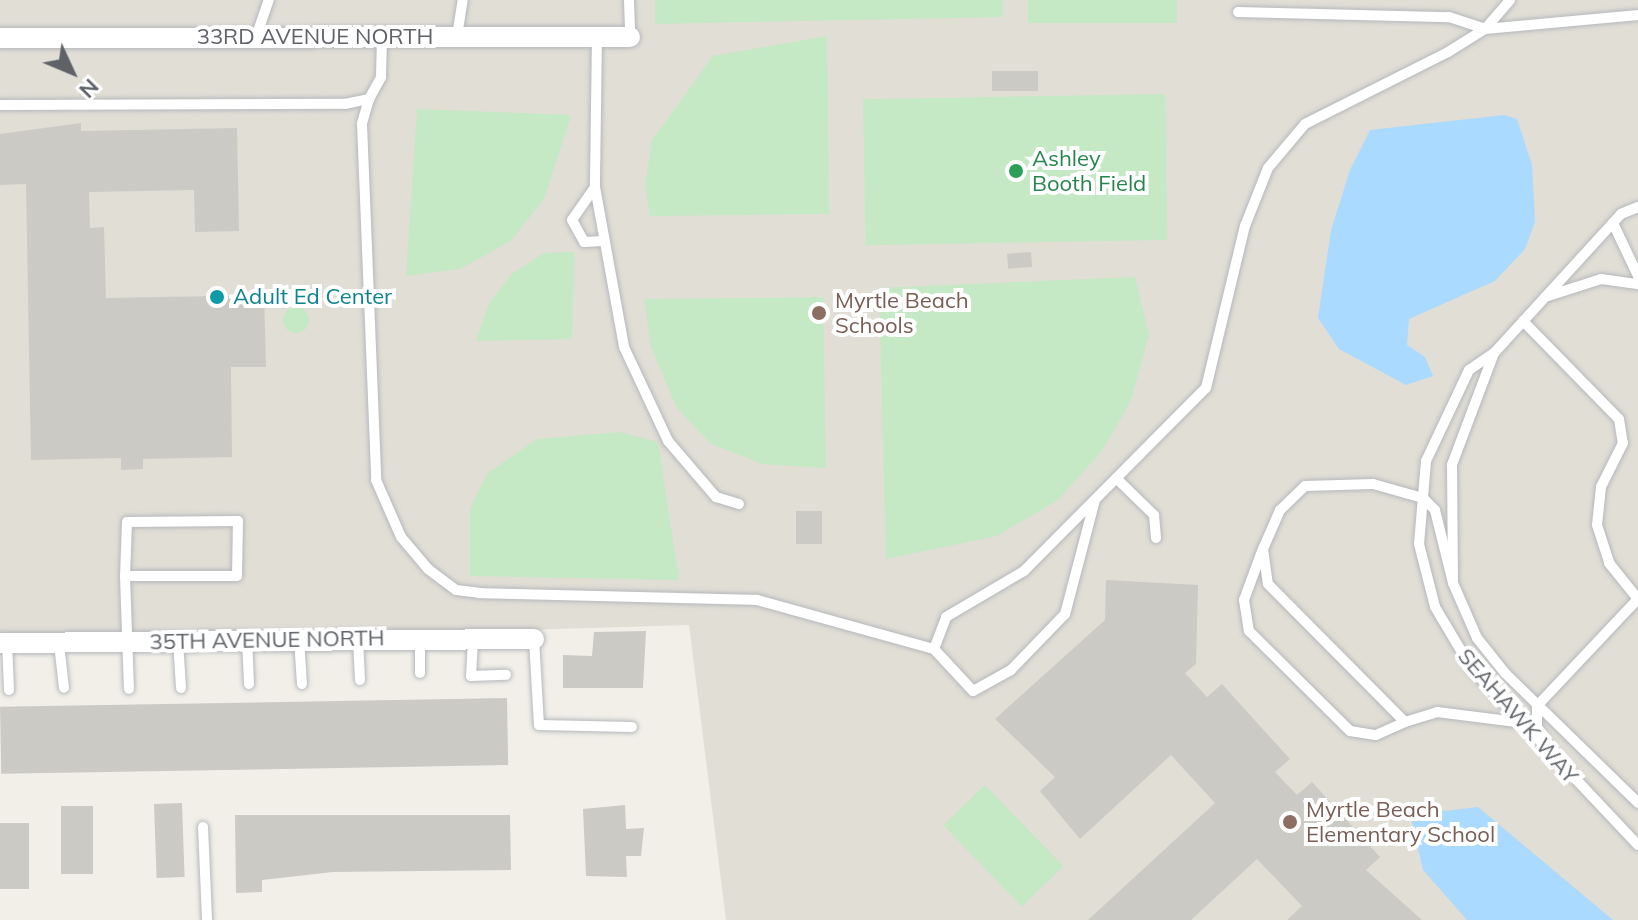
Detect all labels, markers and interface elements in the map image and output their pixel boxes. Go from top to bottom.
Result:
street label: 33RD AVENUE NORTH [197,24,433,50]
north arrow [32,32,112,112]
text: N [73,73,105,104]
place label: Ashley Booth Field [1032,145,1146,196]
marker: Ashley Booth Field [1007,162,1025,180]
place label: Adult Ed Center [233,284,392,310]
place label: Myrtle Beach Schools [835,287,969,338]
marker: Adult Ed Center [208,288,226,306]
marker: Myrtle Beach Schools [810,304,828,322]
street label: 35TH AVENUE NORTH [149,625,385,655]
street label: SEAHAWK WAY [1452,643,1584,789]
place label: Myrtle Beach Elementary School [1306,796,1495,848]
marker: Myrtle Beach Elementary School [1281,813,1299,831]

